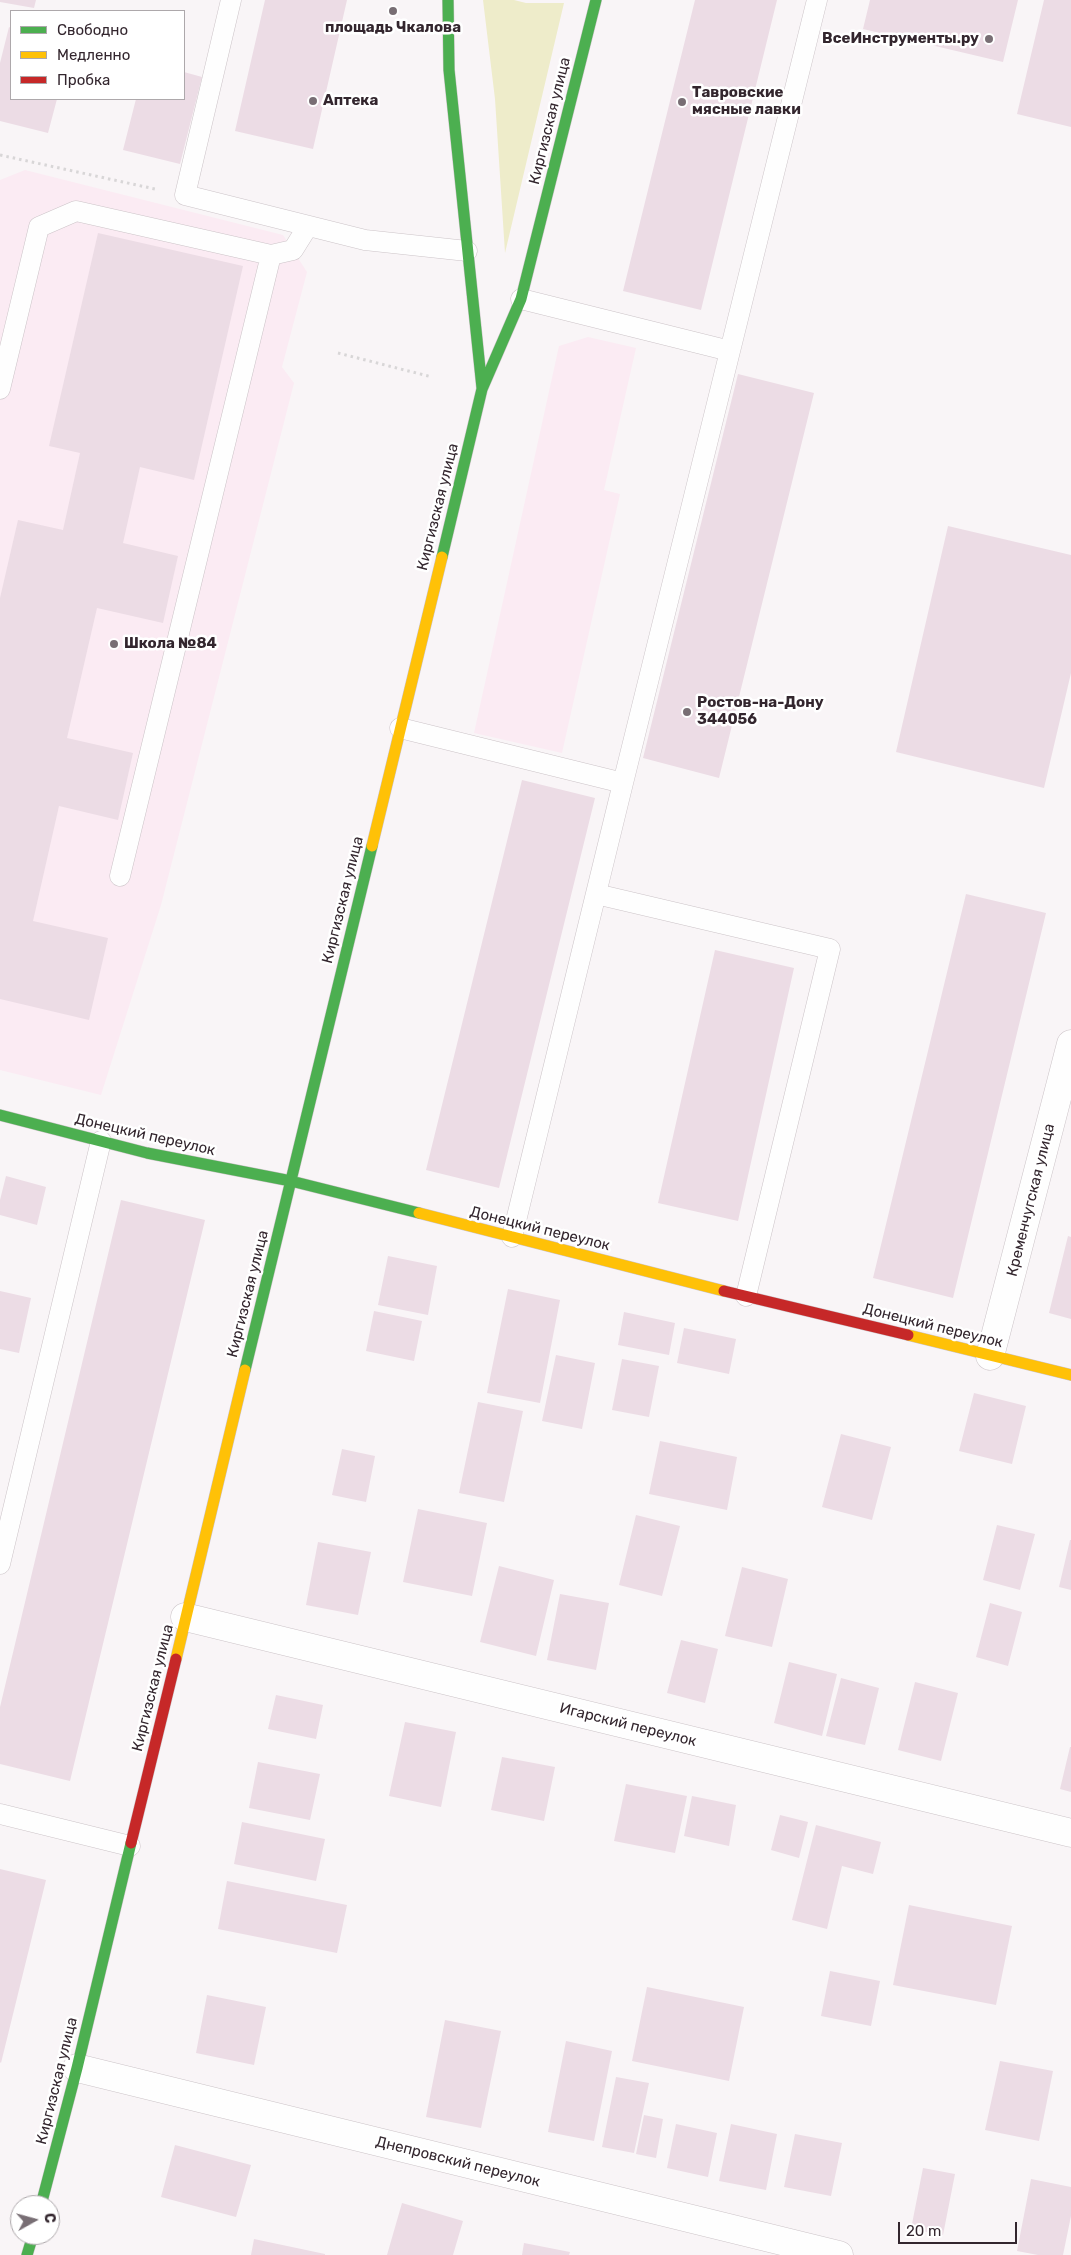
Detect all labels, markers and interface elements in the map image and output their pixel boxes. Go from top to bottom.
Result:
marker: площадь Чкалова [387,5,399,17]
legend [10,10,185,100]
place label: площадь Чкалова [325,19,461,37]
text: Свободно [57,21,128,39]
place label: ВсеИнструменты.ру [822,30,979,48]
marker: ВсеИнструменты.ру [983,33,995,45]
text: Медленно [57,46,130,64]
street label: Киргизская улица [525,55,575,187]
text: Пробка [57,71,110,89]
place label: Тавровские мясные лавки [692,84,801,119]
place label: Аптека [323,92,378,110]
marker: Аптека [307,95,319,107]
marker: Тавровские мясные лавки [676,96,688,108]
street label: Киргизская улица [413,441,463,573]
place label: Школа №84 [124,635,217,653]
marker: Школа №84 [108,638,120,650]
place label: Ростов-на-Дону 344056 [697,694,824,729]
marker: Ростов-на-Дону 344056 [681,706,693,718]
street label: Киргизская улица [318,834,368,966]
street label: Донецкий переулок [73,1110,217,1160]
street label: Кременчугская улица [1003,1122,1059,1278]
street label: Донецкий переулок [468,1203,612,1255]
street label: Киргизская улица [223,1228,273,1360]
street label: Донецкий переулок [861,1300,1005,1352]
street label: Киргизская улица [128,1622,178,1754]
street label: Игарский переулок [558,1699,698,1751]
street label: Киргизская улица [32,2015,82,2147]
street label: Днепровский переулок [374,2133,542,2191]
north arrow [10,2195,60,2245]
text: С [40,2212,58,2224]
scale bar [901,2212,1020,2244]
text: 20 m [906,2222,941,2240]

